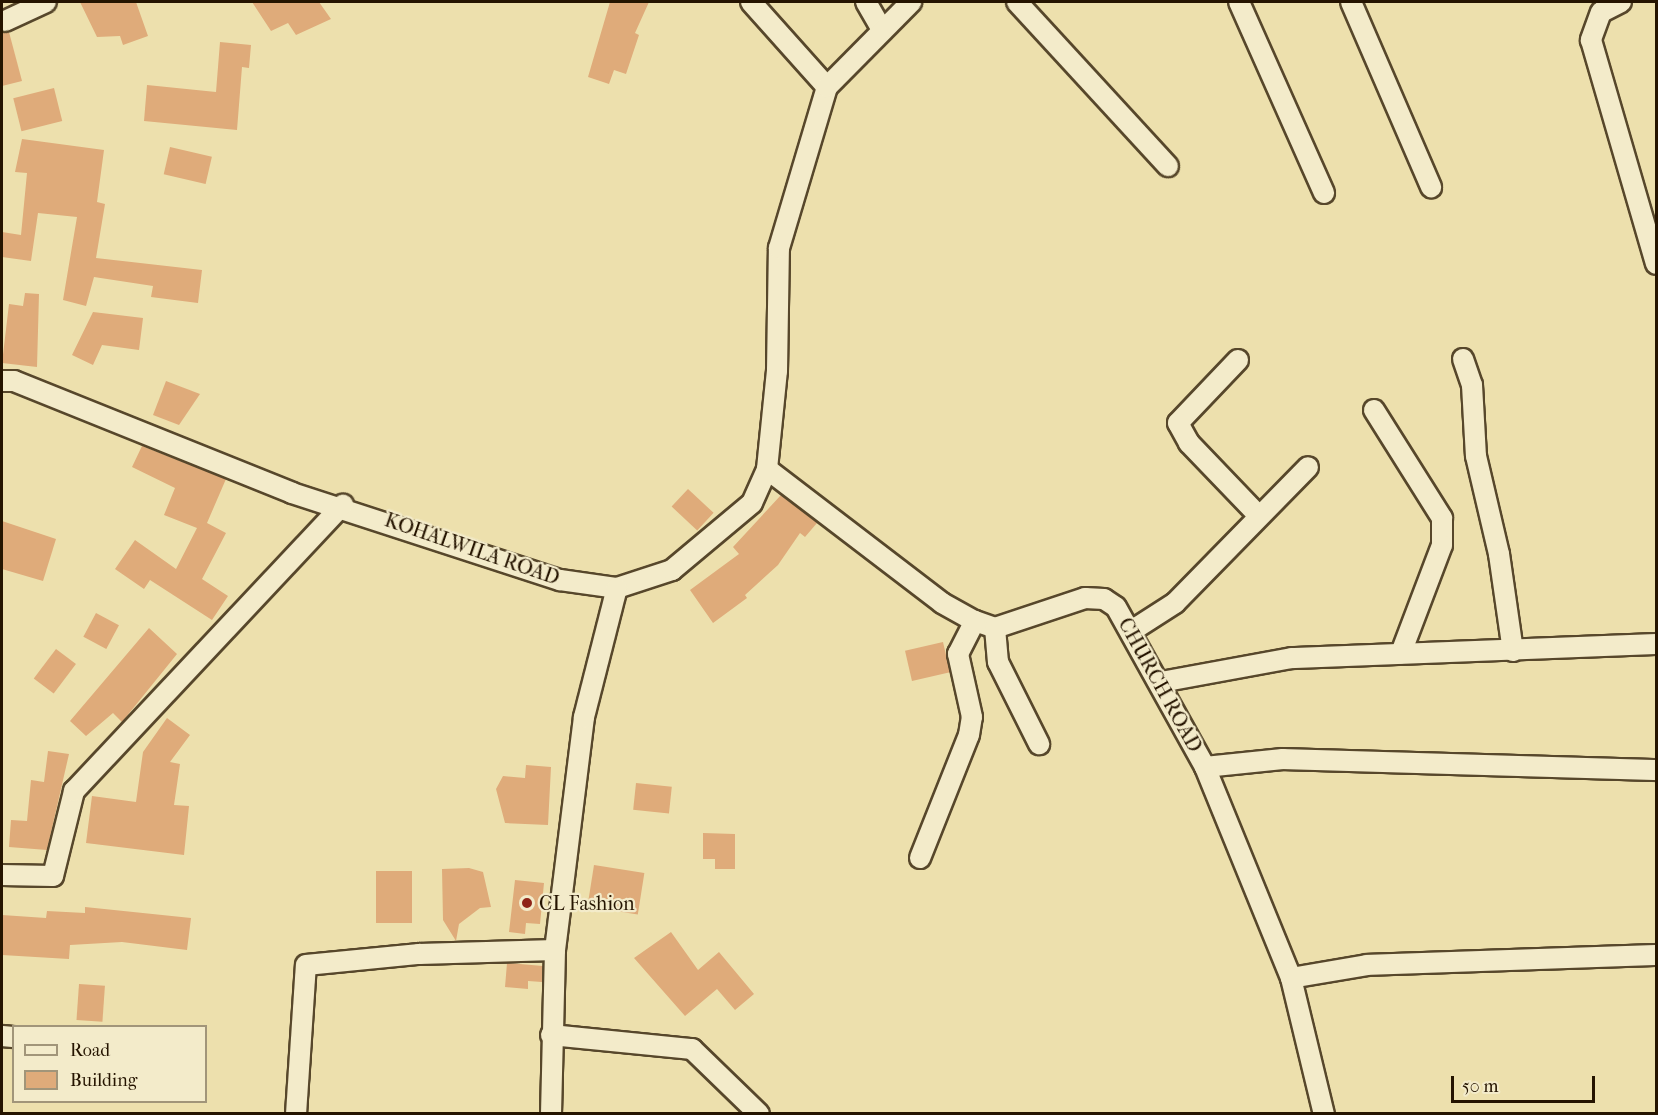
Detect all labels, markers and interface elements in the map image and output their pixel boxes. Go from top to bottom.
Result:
street label: KOHALWILA ROAD [381,508,563,590]
street label: CHURCH ROAD [1113,614,1207,756]
place label: CL Fashion [539,891,635,915]
marker: CL Fashion [520,896,534,910]
legend [12,1025,207,1103]
text: Road [70,1040,110,1061]
scale bar [1454,1064,1598,1102]
text: Building [70,1070,137,1091]
text: 50 m [1462,1076,1498,1097]

